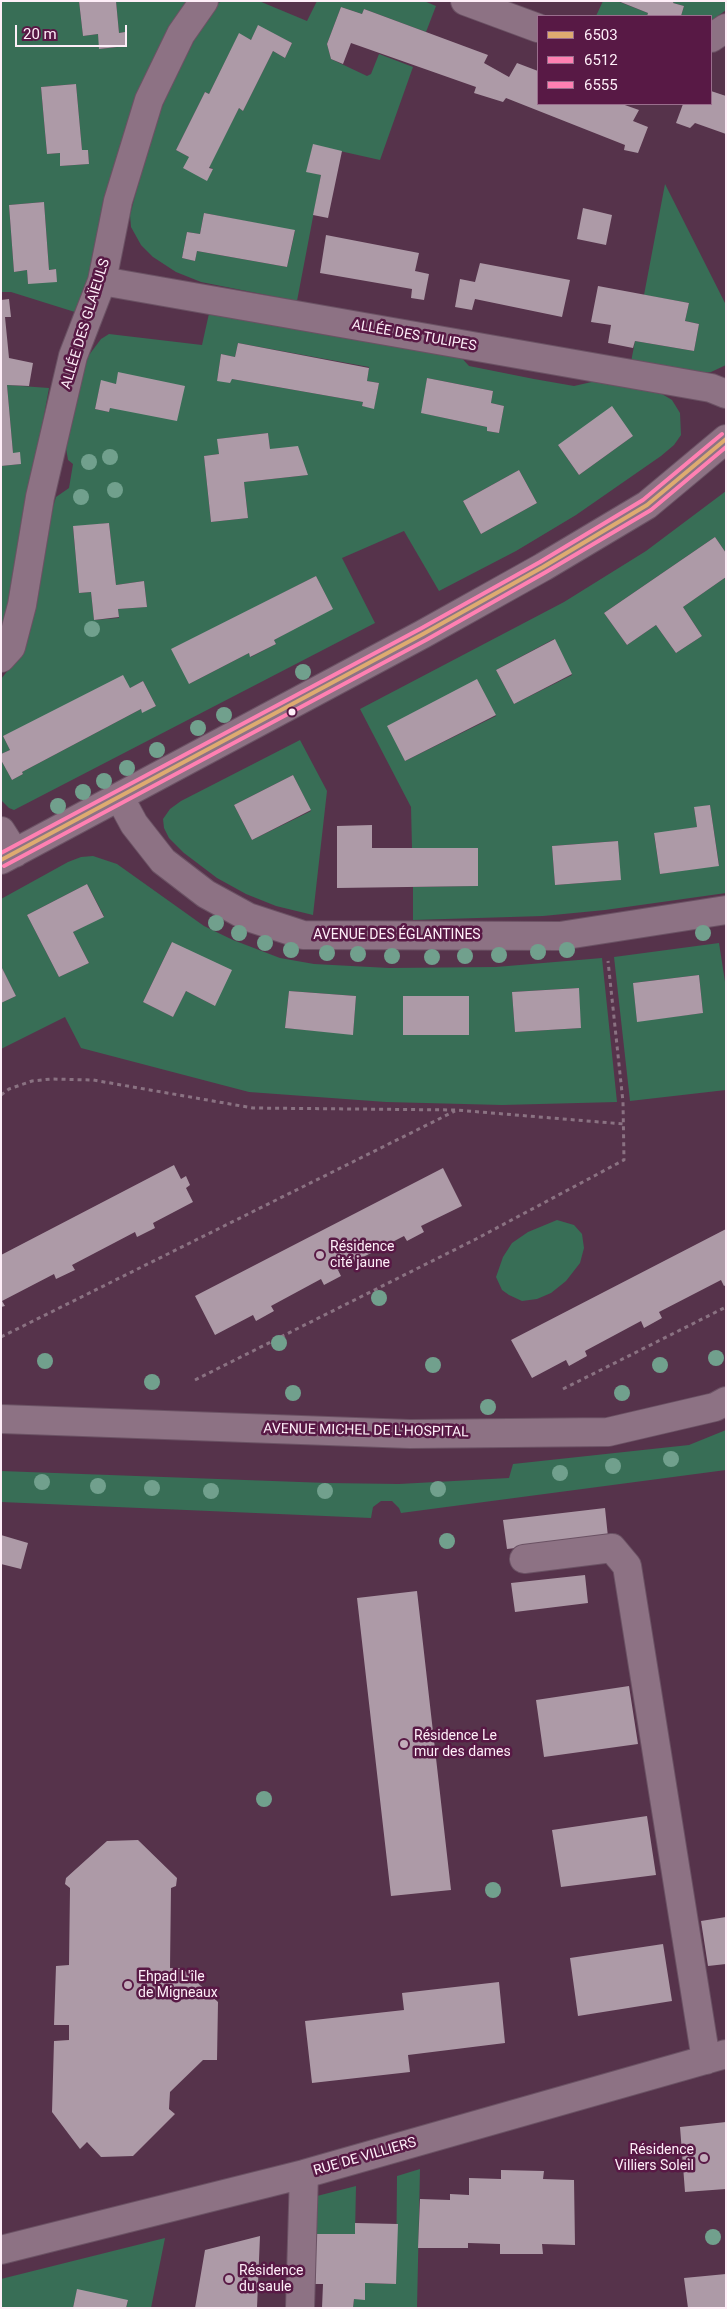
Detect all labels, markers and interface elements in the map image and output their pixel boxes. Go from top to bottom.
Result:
scale bar [18,15,130,47]
legend [537,15,712,105]
text: 20 m [23,25,57,43]
text: 6503 [584,26,618,44]
text: 6512 [584,51,618,69]
text: 6555 [584,76,618,94]
street label: ALLÉE DES GLAÏEULS [58,257,114,391]
street label: ALLÉE DES TULIPES [350,317,478,355]
unlabelled marker [287,707,297,717]
street label: AVENUE DES ÉGLANTINES [313,927,481,943]
place label: Résidence cité jaune [330,1239,394,1272]
marker: Résidence cité jaune [314,1249,326,1261]
street label: AVENUE MICHEL DE L'HOSPITAL [263,1421,469,1441]
place label: Résidence Le mur des dames [414,1728,511,1760]
marker: Résidence Le mur des dames [398,1738,410,1750]
place label: Ehpad L'île de Migneaux [138,1969,218,2001]
marker: Ehpad L'île de Migneaux [122,1979,134,1991]
street label: RUE DE VILLIERS [312,2134,418,2180]
place label: Résidence Villiers Soleil [615,2142,694,2174]
marker: Résidence Villiers Soleil [698,2152,710,2164]
place label: Résidence du saule [239,2263,303,2296]
marker: Résidence du saule [223,2273,235,2285]

